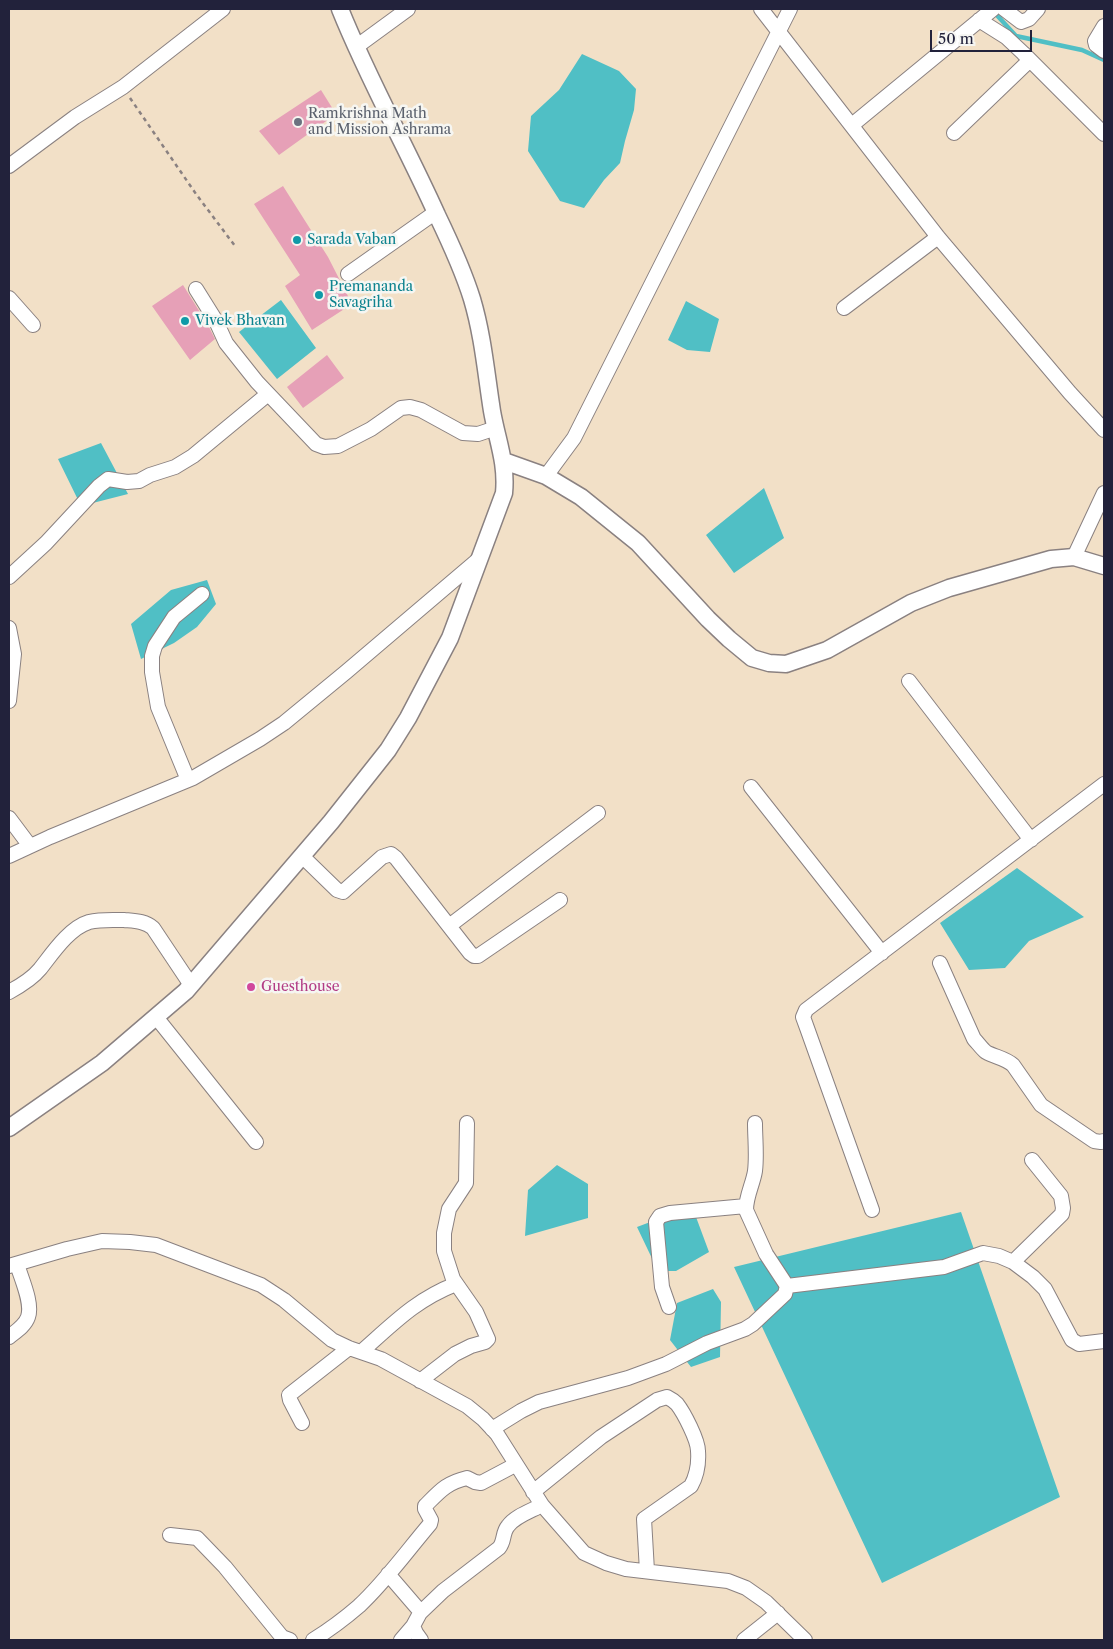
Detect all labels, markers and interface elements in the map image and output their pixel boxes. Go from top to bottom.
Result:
scale bar [933,20,1036,52]
text: 50 m [938,29,974,48]
place label: Ramkrishna Math and Mission Ashrama [308,106,451,138]
marker: Ramkrishna Math and Mission Ashrama [292,116,304,128]
place label: Sarada Vaban [307,232,396,248]
marker: Sarada Vaban [291,234,303,246]
place label: Premananda Savagriha [329,279,413,312]
marker: Premananda Savagriha [313,289,325,301]
place label: Vivek Bhavan [195,313,285,329]
marker: Vivek Bhavan [179,315,191,327]
place label: Guesthouse [261,979,340,995]
marker: Guesthouse [245,981,257,993]

